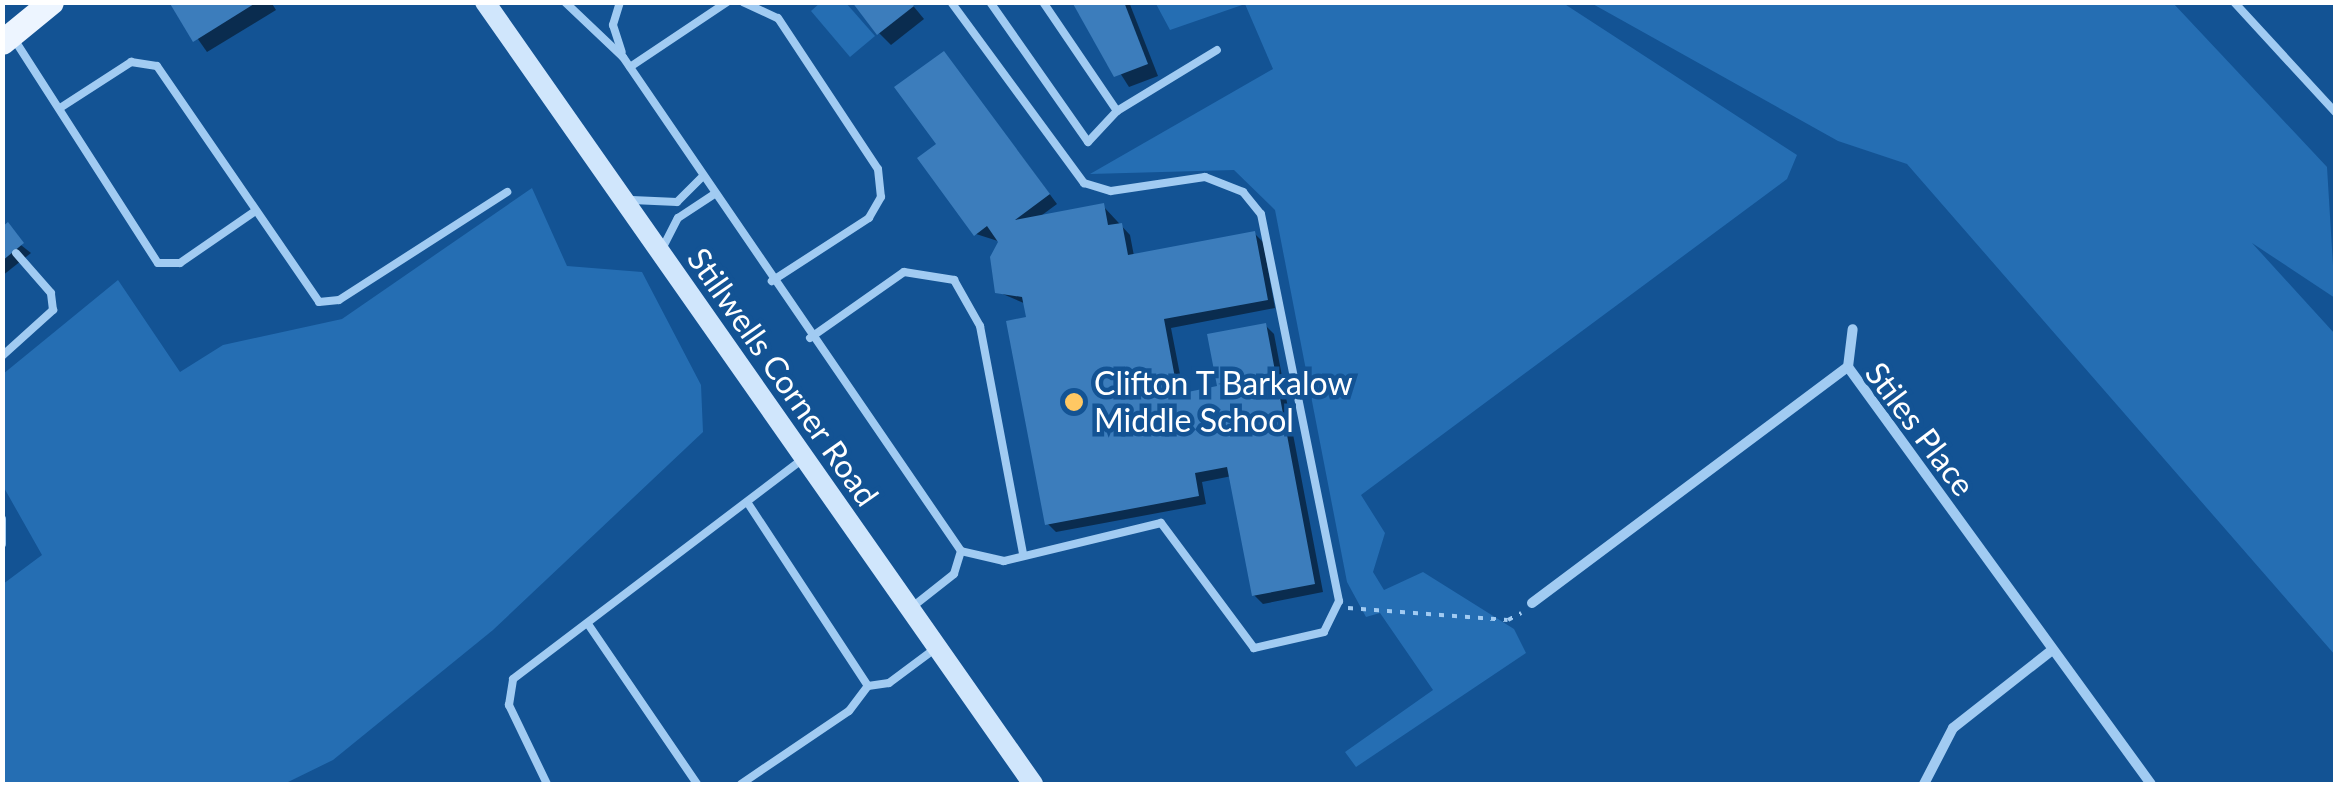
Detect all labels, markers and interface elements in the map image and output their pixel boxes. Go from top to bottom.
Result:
street label: Stillwells Corner Road [679,240,887,514]
street label: Stiles Place [1857,355,1983,503]
place label: Clifton T Barkalow Middle School [1094,365,1354,440]
marker: Clifton T Barkalow Middle School [1063,391,1085,413]

